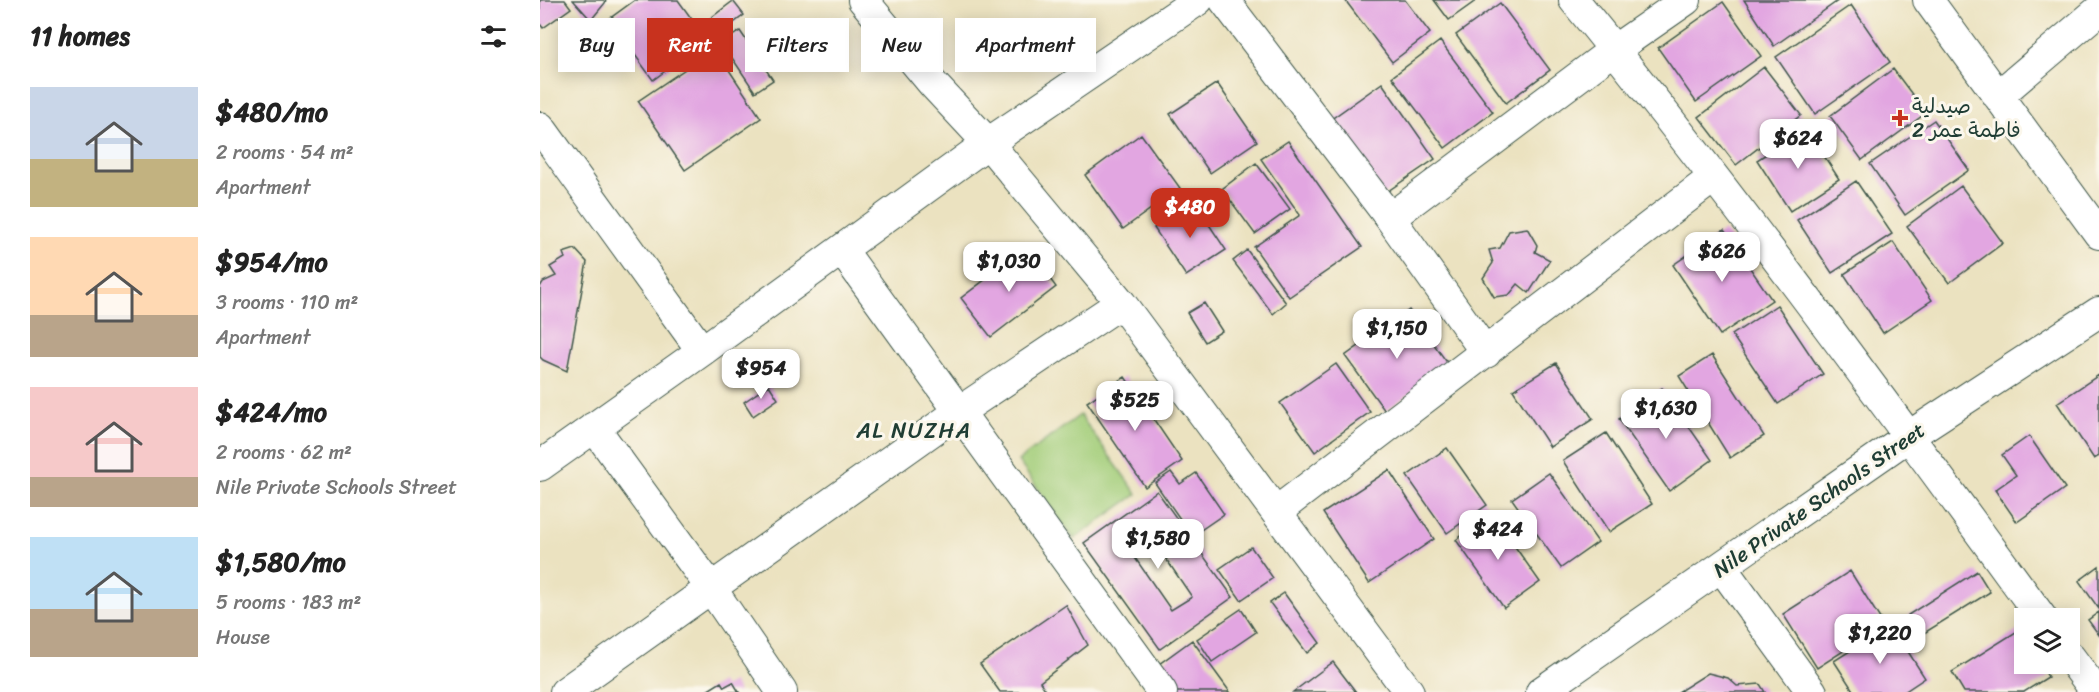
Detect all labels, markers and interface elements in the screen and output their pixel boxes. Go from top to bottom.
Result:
text: 11 homes [30,13,130,59]
chip: Buy [558,18,635,72]
chip: Rent [647,18,733,72]
chip: Filters [745,18,849,72]
chip: New [861,18,943,72]
chip: Apartment [955,18,1096,72]
icon: filters [477,20,510,53]
place label: صيدلية فاطمة عمر 2 [1912,87,2021,149]
text: $480/mo [216,89,328,135]
icon: home [78,111,150,183]
marker: صيدلية فاطمة عمر 2 [1893,111,1907,125]
pin: $624 [1762,119,1834,170]
text: $624 [1774,121,1822,156]
text: 2 rooms · 54 m² [216,135,354,170]
text: Apartment [216,170,310,205]
pin: $480 [1154,188,1226,239]
text: $480 [1165,190,1215,225]
pin: $626 [1686,232,1758,283]
text: $626 [1698,234,1746,269]
text: $954/mo [216,239,328,285]
pin: $1,030 [960,242,1058,293]
text: $1,030 [977,244,1041,279]
icon: home [78,261,150,333]
text: 3 rooms · 110 m² [216,285,358,320]
pin: $1,150 [1348,309,1446,360]
text: $1,150 [1367,311,1427,346]
text: Apartment [216,320,310,355]
pin: $954 [725,349,797,400]
text: $954 [736,351,786,386]
pin: $525 [1099,381,1171,432]
text: $525 [1110,383,1160,418]
text: $424/mo [216,389,327,435]
pin: $1,630 [1617,389,1715,440]
text: $1,630 [1635,391,1697,426]
icon: home [78,411,150,483]
district label: AL NUZHA [855,411,972,450]
street label: Nile Private Schools Street [1705,412,1933,588]
text: 2 rooms · 62 m² [216,435,352,470]
text: Nile Private Schools Street [216,470,457,505]
pin: $424 [1462,510,1534,561]
text: $424 [1473,512,1523,547]
pin: $1,580 [1109,519,1207,570]
text: $1,580 [1126,521,1190,556]
text: $1,580/mo [216,539,346,585]
icon: home [78,561,150,633]
text: 5 rooms · 183 m² [216,585,361,620]
map controls [2014,608,2080,674]
button: layers [2014,608,2080,674]
pin: $1,220 [1831,614,1929,665]
text: $1,220 [1848,616,1912,651]
text: House [216,620,270,655]

